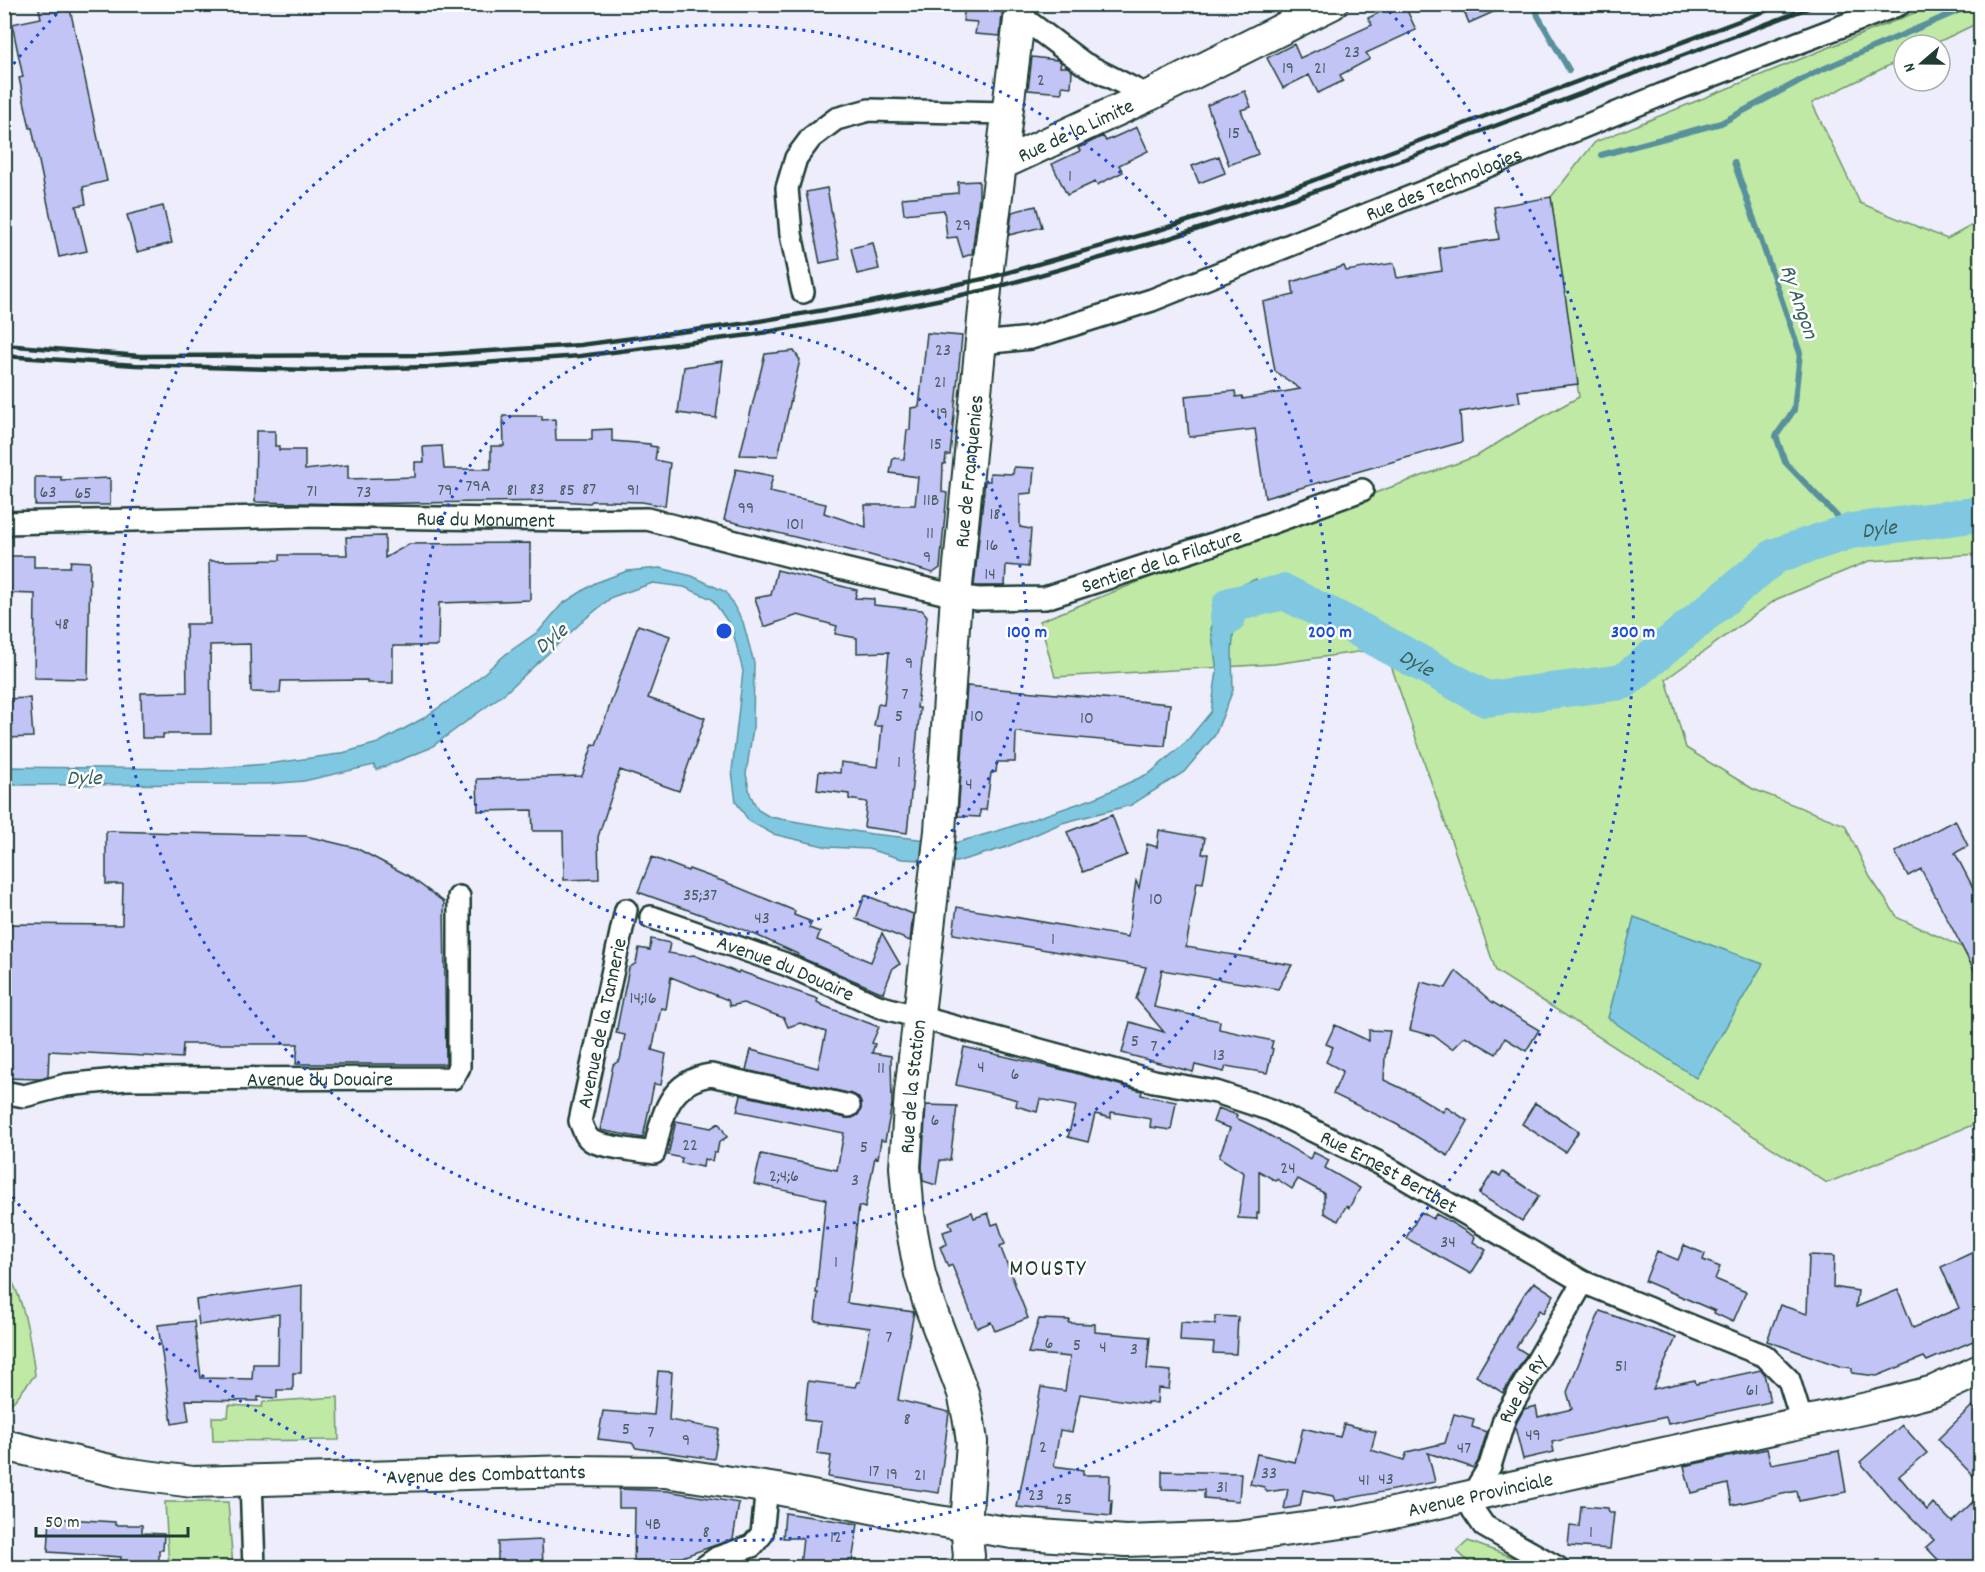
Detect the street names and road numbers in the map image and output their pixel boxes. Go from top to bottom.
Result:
street label: Rue de la Limite [1014,93,1140,172]
street label: Rue des Technologies [1362,141,1528,231]
street label: Rue de Franquenies [949,394,994,549]
street label: Rue du Monument [416,506,556,538]
street label: Sentier de la Filature [1078,523,1247,603]
street label: Avenue du Douaire [712,929,858,1011]
street label: Avenue de la Tannerie [571,936,637,1112]
street label: Rue de la Station [894,1018,936,1155]
street label: Avenue du Douaire [247,1066,393,1097]
street label: Rue Ernest Berthet [1314,1124,1462,1224]
street label: Rue du Ry [1492,1349,1556,1427]
street label: Avenue des Combattants [386,1459,586,1494]
street label: Avenue Provinciale [1405,1466,1556,1527]

